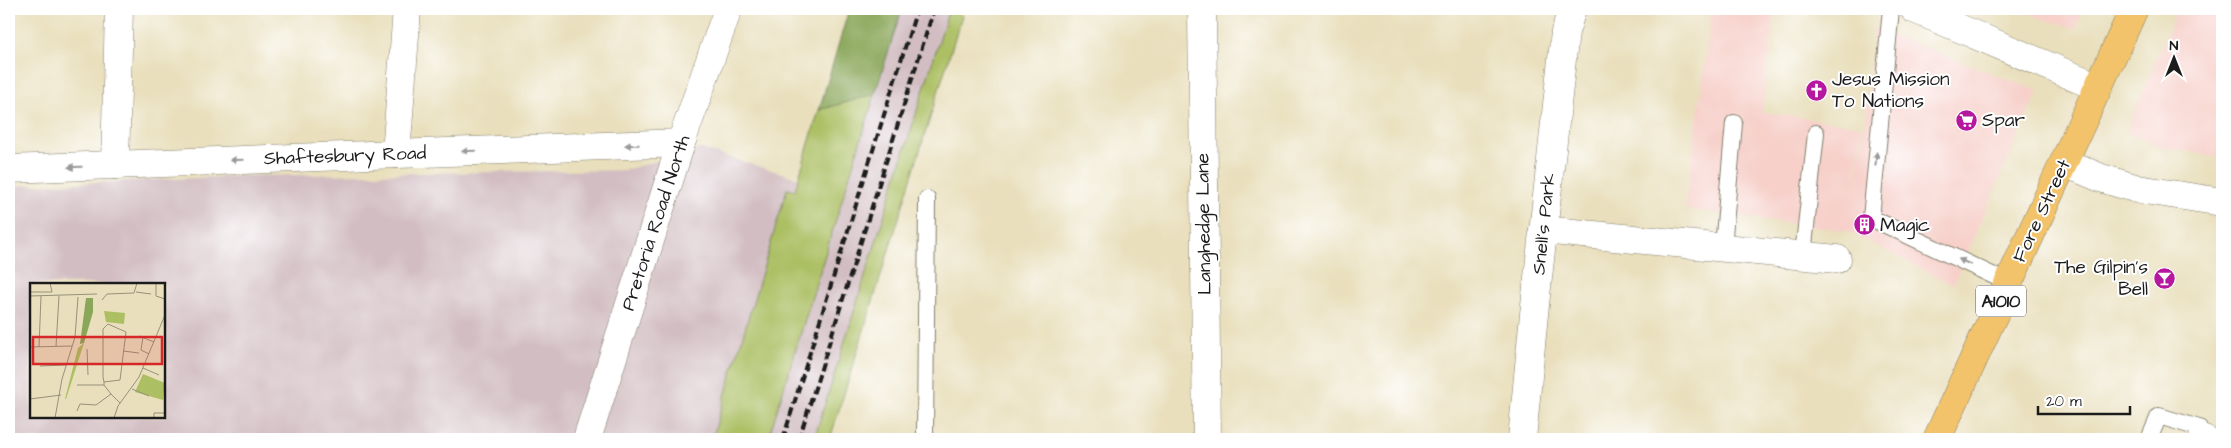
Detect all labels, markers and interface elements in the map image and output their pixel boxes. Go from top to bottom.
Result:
north arrow [2148,32,2198,82]
text: N [2170,36,2179,56]
place label: Jesus Mission To Nations [1832,66,1949,115]
church icon: Jesus Mission To Nations [1804,78,1828,102]
place label: Spar [1982,107,2025,134]
supermarket icon: Spar [1954,108,1978,132]
street label: Pretoria Road North [615,131,697,314]
street label: Shaftesbury Road [263,140,427,173]
one-way arrow [624,141,640,149]
one-way arrow [461,148,477,156]
one-way arrow [1873,151,1881,167]
street label: Langhedge Lane [1189,153,1220,295]
street label: Fore Street [2006,155,2078,267]
one-way arrow [229,157,245,165]
one-way arrow [66,163,82,171]
street label: Snell's Park [1525,171,1563,276]
place label: Magic [1880,212,1930,240]
building icon: Magic [1852,213,1876,237]
place label: The Gilpin's Bell [2054,254,2148,303]
one-way arrow [1957,258,1972,267]
bar icon: The Gilpin's Bell [2152,266,2176,290]
inset map [30,283,165,418]
road number: A1010 [1976,286,2026,316]
scale bar [2038,383,2131,415]
text: 20 m [2046,391,2082,412]

